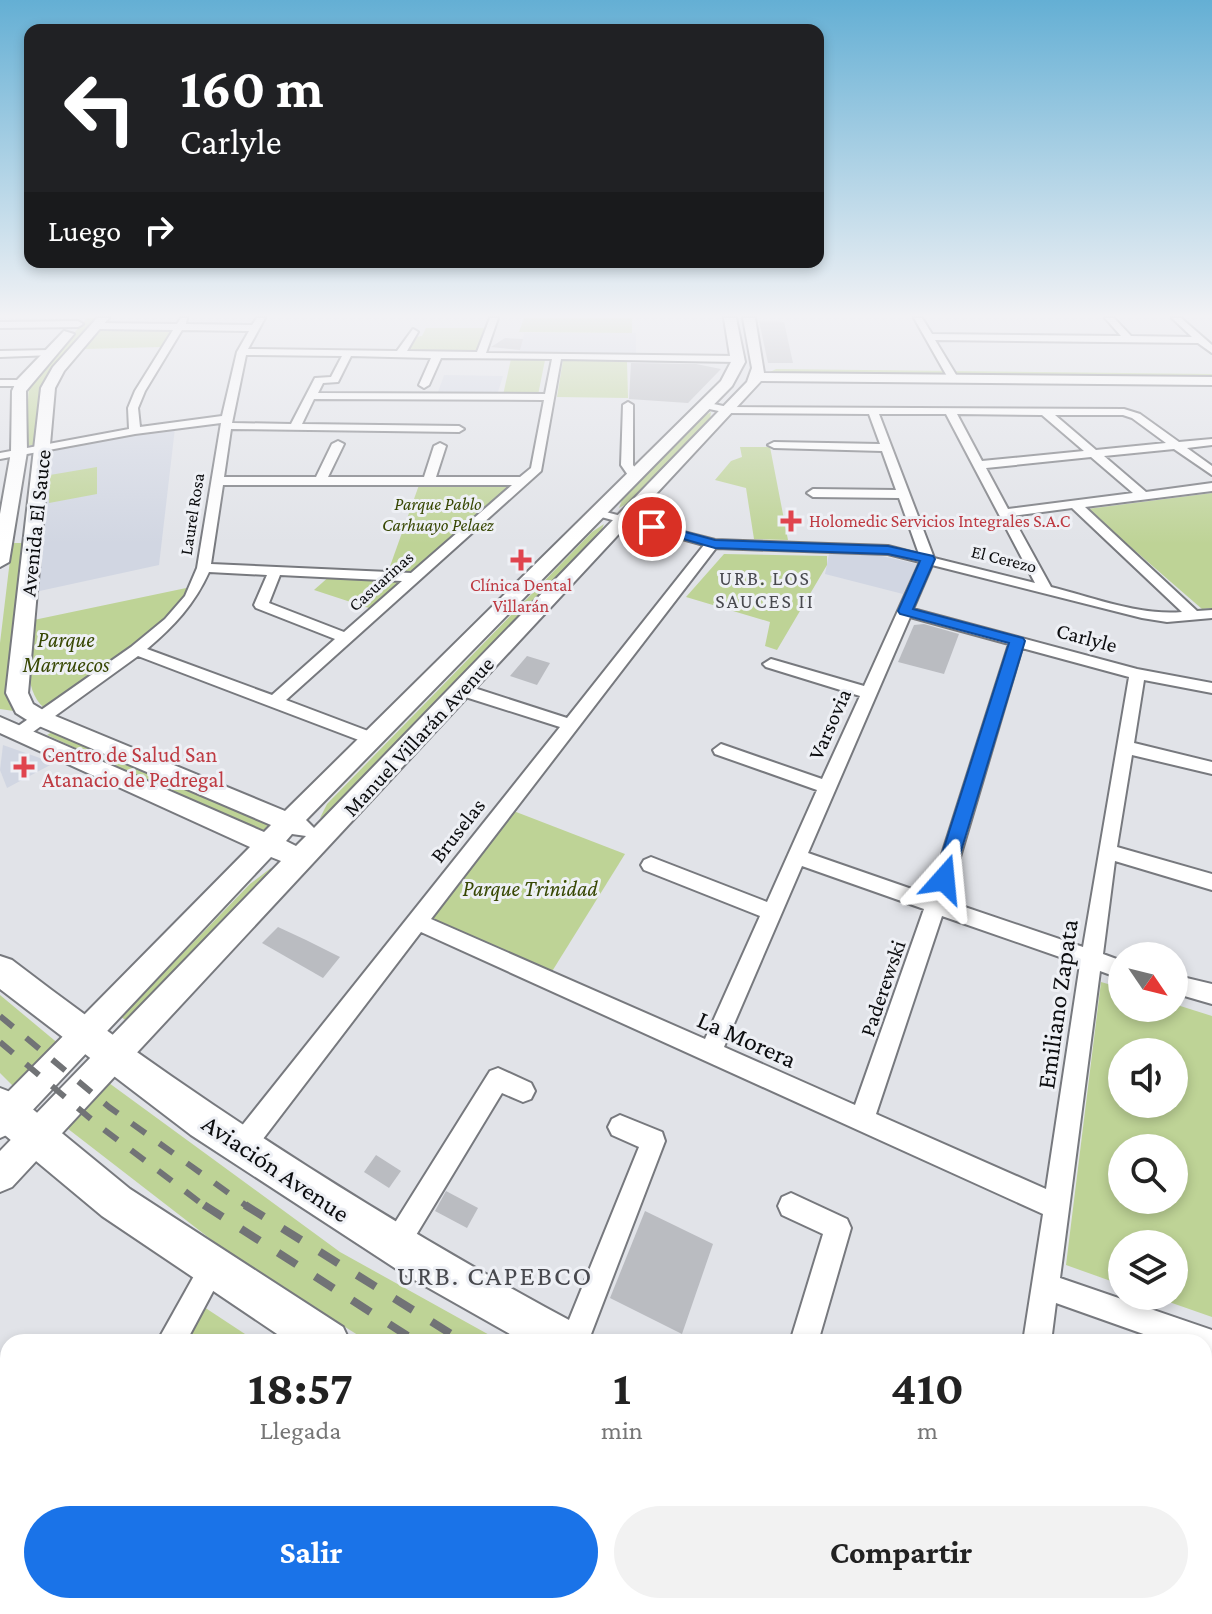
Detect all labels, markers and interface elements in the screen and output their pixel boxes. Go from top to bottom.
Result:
icon: left [48,56,152,160]
text: 160 m [180,57,324,119]
text: Carlyle [180,122,282,162]
icon: right [137,208,181,252]
text: Luego [48,214,121,247]
street label: Avenida El Sauce [15,448,56,598]
street label: Laurel Rosa [176,471,208,557]
pin [618,493,686,561]
park label: Parque Pablo Carhuayo Pelaez [382,494,494,535]
icon: arrive [630,505,674,549]
marker: Holomedic Servicios Integrales S.A.C [780,510,802,532]
place label: Holomedic Servicios Integrales S.A.C [809,511,1071,531]
street label: El Cerezo [969,541,1039,577]
street label: Casuarinas [345,547,417,615]
marker: Clínica Dental Villarán [510,549,532,571]
district label: URB. LOS SAUCES II [715,567,815,612]
place label: Clínica Dental Villarán [470,575,572,616]
street label: Carlyle [1054,617,1120,658]
park label: Parque Marruecos [21,627,110,677]
street label: Manuel Villarán Avenue [338,651,499,821]
street label: Varsovia [803,685,856,764]
place label: Centro de Salud San Atanacio de Pedregal [42,742,225,792]
marker: Centro de Salud San Atanacio de Pedregal [13,756,35,778]
street label: Bruselas [425,793,490,867]
position arrow [902,837,986,921]
park label: Parque Trinidad [462,876,598,901]
street label: Emiliano Zapata [1031,917,1084,1091]
street label: Paderewski [854,937,911,1040]
north arrow [1108,942,1188,1022]
map controls [1108,942,1188,1310]
street label: La Morera [693,1005,801,1074]
button: sound [1108,1038,1188,1118]
street label: Aviación Avenue [197,1109,355,1228]
button: search [1108,1134,1188,1214]
button: layers [1108,1230,1188,1310]
district label: URB. CAPEBCO [397,1260,593,1291]
text: 18:57 [248,1361,353,1414]
text: 1 [613,1361,631,1414]
text: 410 [891,1361,964,1414]
text: Llegada [260,1416,341,1445]
text: min [601,1416,643,1445]
text: m [917,1416,938,1445]
button: Salir [24,1506,598,1598]
button: Compartir [614,1506,1188,1598]

